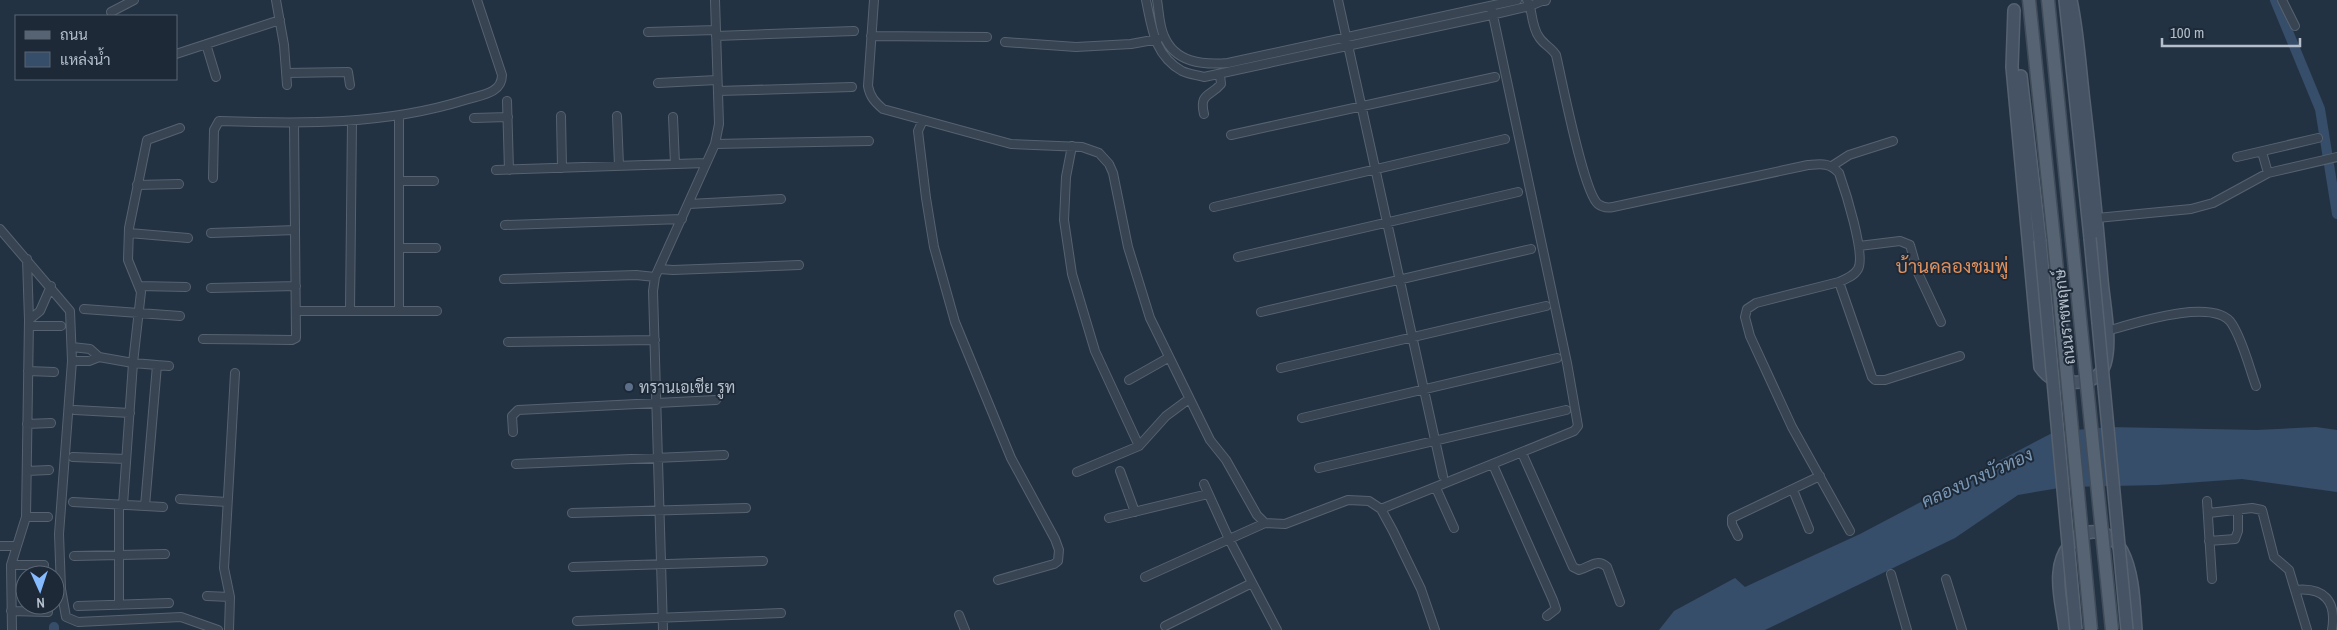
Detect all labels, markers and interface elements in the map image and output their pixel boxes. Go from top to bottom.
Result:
legend [15,15,178,80]
scale bar [2162,15,2300,47]
text: 100 m [2170,22,2204,43]
text: ถนน [60,24,88,45]
text: แหล่งน้ำ [60,47,111,70]
district label: บ้านคลองชมพู่ [1896,253,2008,280]
street label: ถนนราชพฤกษ์ [2047,268,2080,366]
place label: ทรานเอเชีย รูท [639,376,735,399]
marker: ทรานเอเชีย รูท [623,381,635,393]
water label: คลองบางบัวทอง [1917,442,2037,513]
north arrow [15,565,65,615]
text: N [36,594,45,612]

